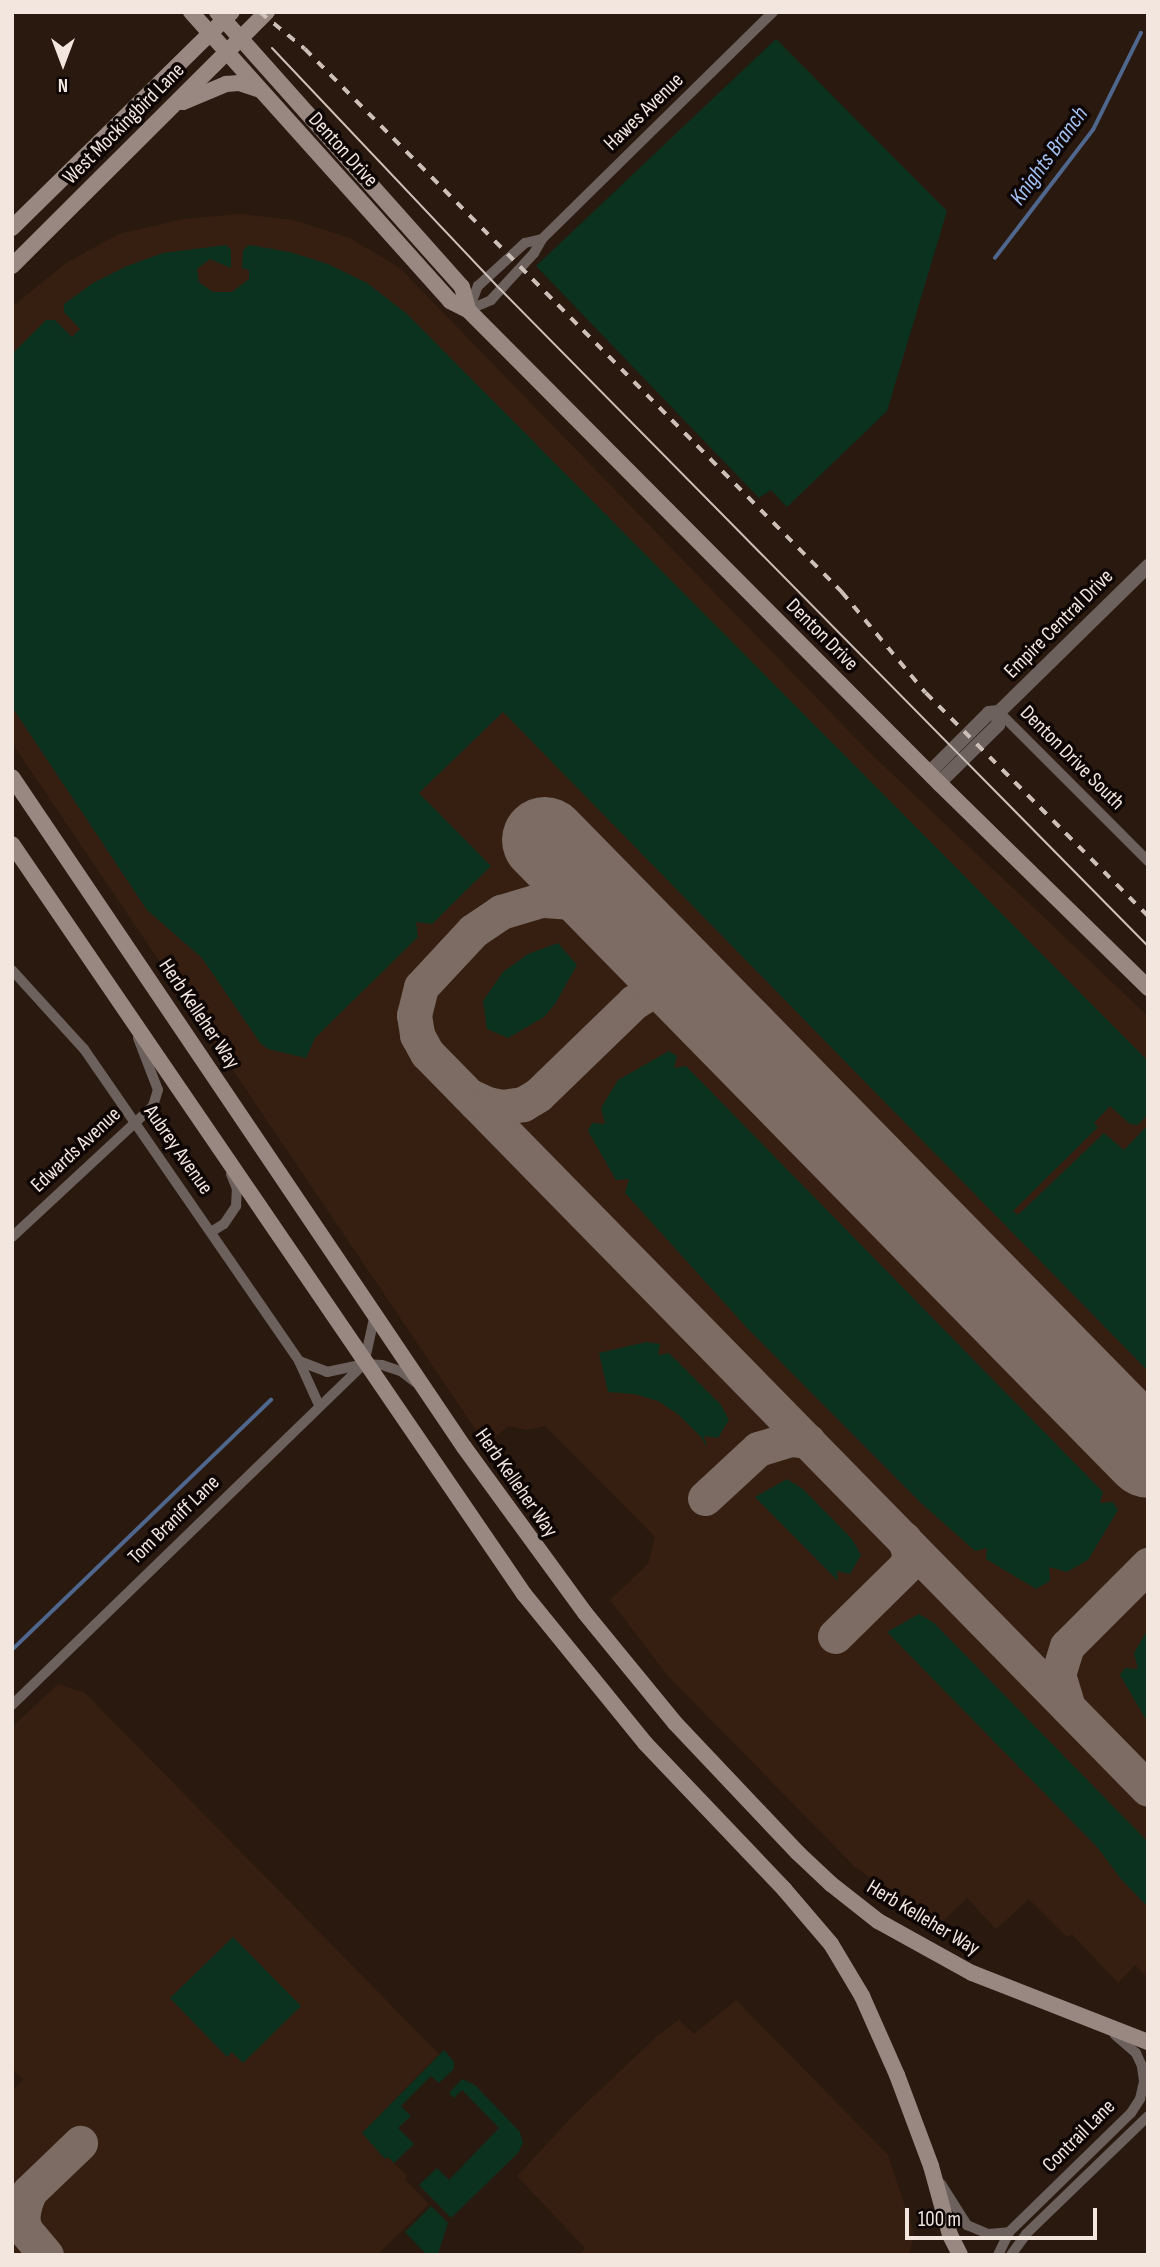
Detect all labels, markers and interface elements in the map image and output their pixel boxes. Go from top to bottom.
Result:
north arrow [28,28,98,98]
street label: West Mockingbird Lane [58,58,190,190]
street label: Hawes Avenue [599,68,689,156]
text: N [58,73,68,96]
water label: Knights Branch [1004,101,1094,211]
street label: Denton Drive [303,107,383,193]
street label: Empire Central Drive [999,564,1119,684]
street label: Denton Drive [781,594,863,676]
street label: Denton Drive South [1015,701,1129,815]
street label: Herb Kelleher Way [153,954,245,1074]
street label: Aubrey Avenue [138,1100,218,1200]
street label: Edwards Avenue [26,1102,126,1198]
street label: Herb Kelleher Way [469,1424,563,1542]
street label: Tom Braniff Lane [123,1470,225,1570]
street label: Herb Kelleher Way [862,1875,984,1961]
street label: Contrail Lane [1037,2094,1121,2178]
scale bar [908,2194,1100,2238]
text: 100 m [918,2207,961,2232]

